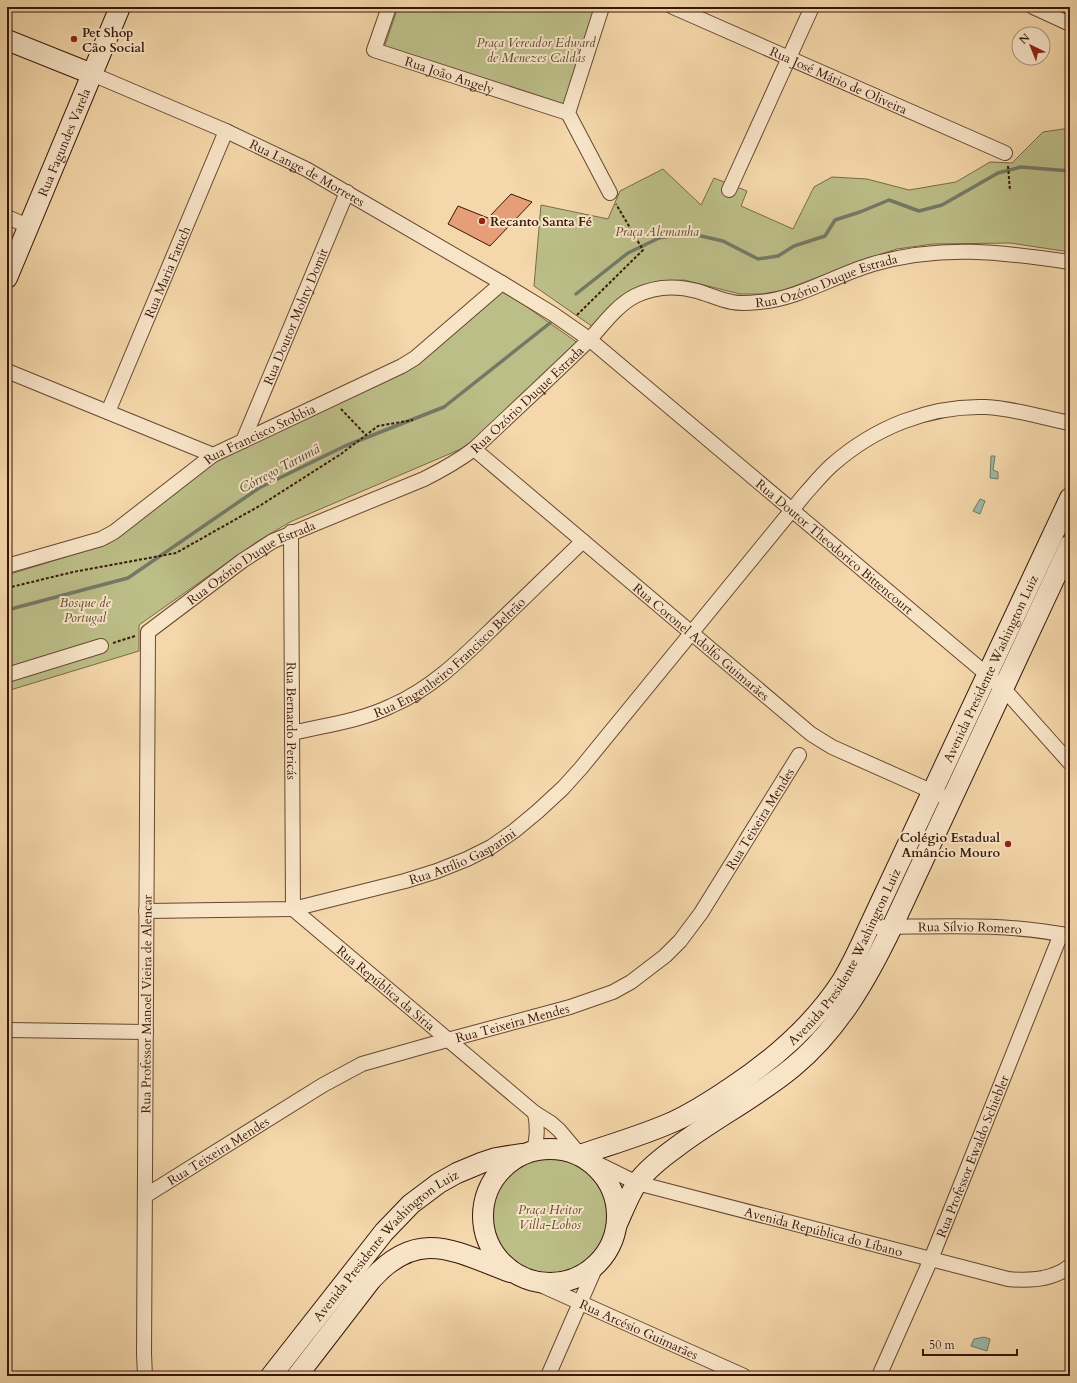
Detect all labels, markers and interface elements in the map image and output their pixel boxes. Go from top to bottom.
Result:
place label: Pet Shop Cão Social [82,24,145,57]
north arrow [1011,26,1051,66]
text: N [1016,30,1033,48]
marker: Pet Shop Cão Social [69,34,79,44]
park label: Praça Vereador Edward de Menezes Caldas [477,34,596,67]
street label: Rua José Mário de Oliveira [767,43,910,119]
street label: Rua João Angely [402,53,496,98]
street label: Rua Fagundes Varela [34,86,95,200]
street label: Rua Lange de Morretes [246,135,368,211]
place label: Recanto Santa Fé [490,213,592,231]
marker: Recanto Santa Fé [477,216,487,226]
park label: Praça Alemanha [615,223,699,241]
street label: Rua Maria Fatuch [140,224,195,321]
street label: Rua Doutor Mohty Domit [259,246,333,388]
street label: Rua Ozório Duque Estrada [755,250,899,312]
street label: Rua Ozório Duque Estrada [467,342,588,458]
street label: Rua Francisco Stobbia [200,400,319,469]
water label: Córrego Tarumã [236,439,324,498]
street label: Rua Doutor Theodorico Bittencourt [752,475,917,619]
street label: Rua Ozório Duque Estrada [183,516,319,610]
street label: Avenida Presidente Washington Luiz [939,572,1043,766]
street label: Rua Coronel Adolfo Guimarães [629,579,773,705]
park label: Bosque de Portugal [59,594,112,627]
street label: Rua Engenheiro Francisco Beltrão [371,594,530,722]
street label: Rua Bernardo Pericás [282,662,300,780]
street label: Rua Teixeira Mendes [722,765,799,874]
street label: Rua Attílio Gasparini [407,824,520,889]
place label: Colégio Estadual Amâncio Mouro [900,829,1000,862]
marker: Colégio Estadual Amâncio Mouro [1003,839,1013,849]
street label: Avenida Presidente Washington Luiz [784,865,905,1050]
street label: Rua Professor Manoel Vieira de Alencar [137,894,157,1113]
street label: Rua Sílvio Romero [918,918,1023,939]
street label: Rua República da Síria [333,942,439,1035]
street label: Rua Teixeira Mendes [454,1000,571,1047]
street label: Rua Professor Ewaldo Schiebler [933,1072,1014,1240]
street label: Rua Teixeira Mendes [164,1113,273,1190]
street label: Avenida Presidente Washington Luiz [309,1166,462,1325]
park label: Praça Heitor Villa-Lobos [518,1201,583,1234]
street label: Avenida República do Líbano [742,1203,905,1261]
street label: Rua Arcésio Guimarães [576,1296,701,1364]
scale bar [923,1331,1017,1357]
text: 50 m [929,1337,956,1353]

